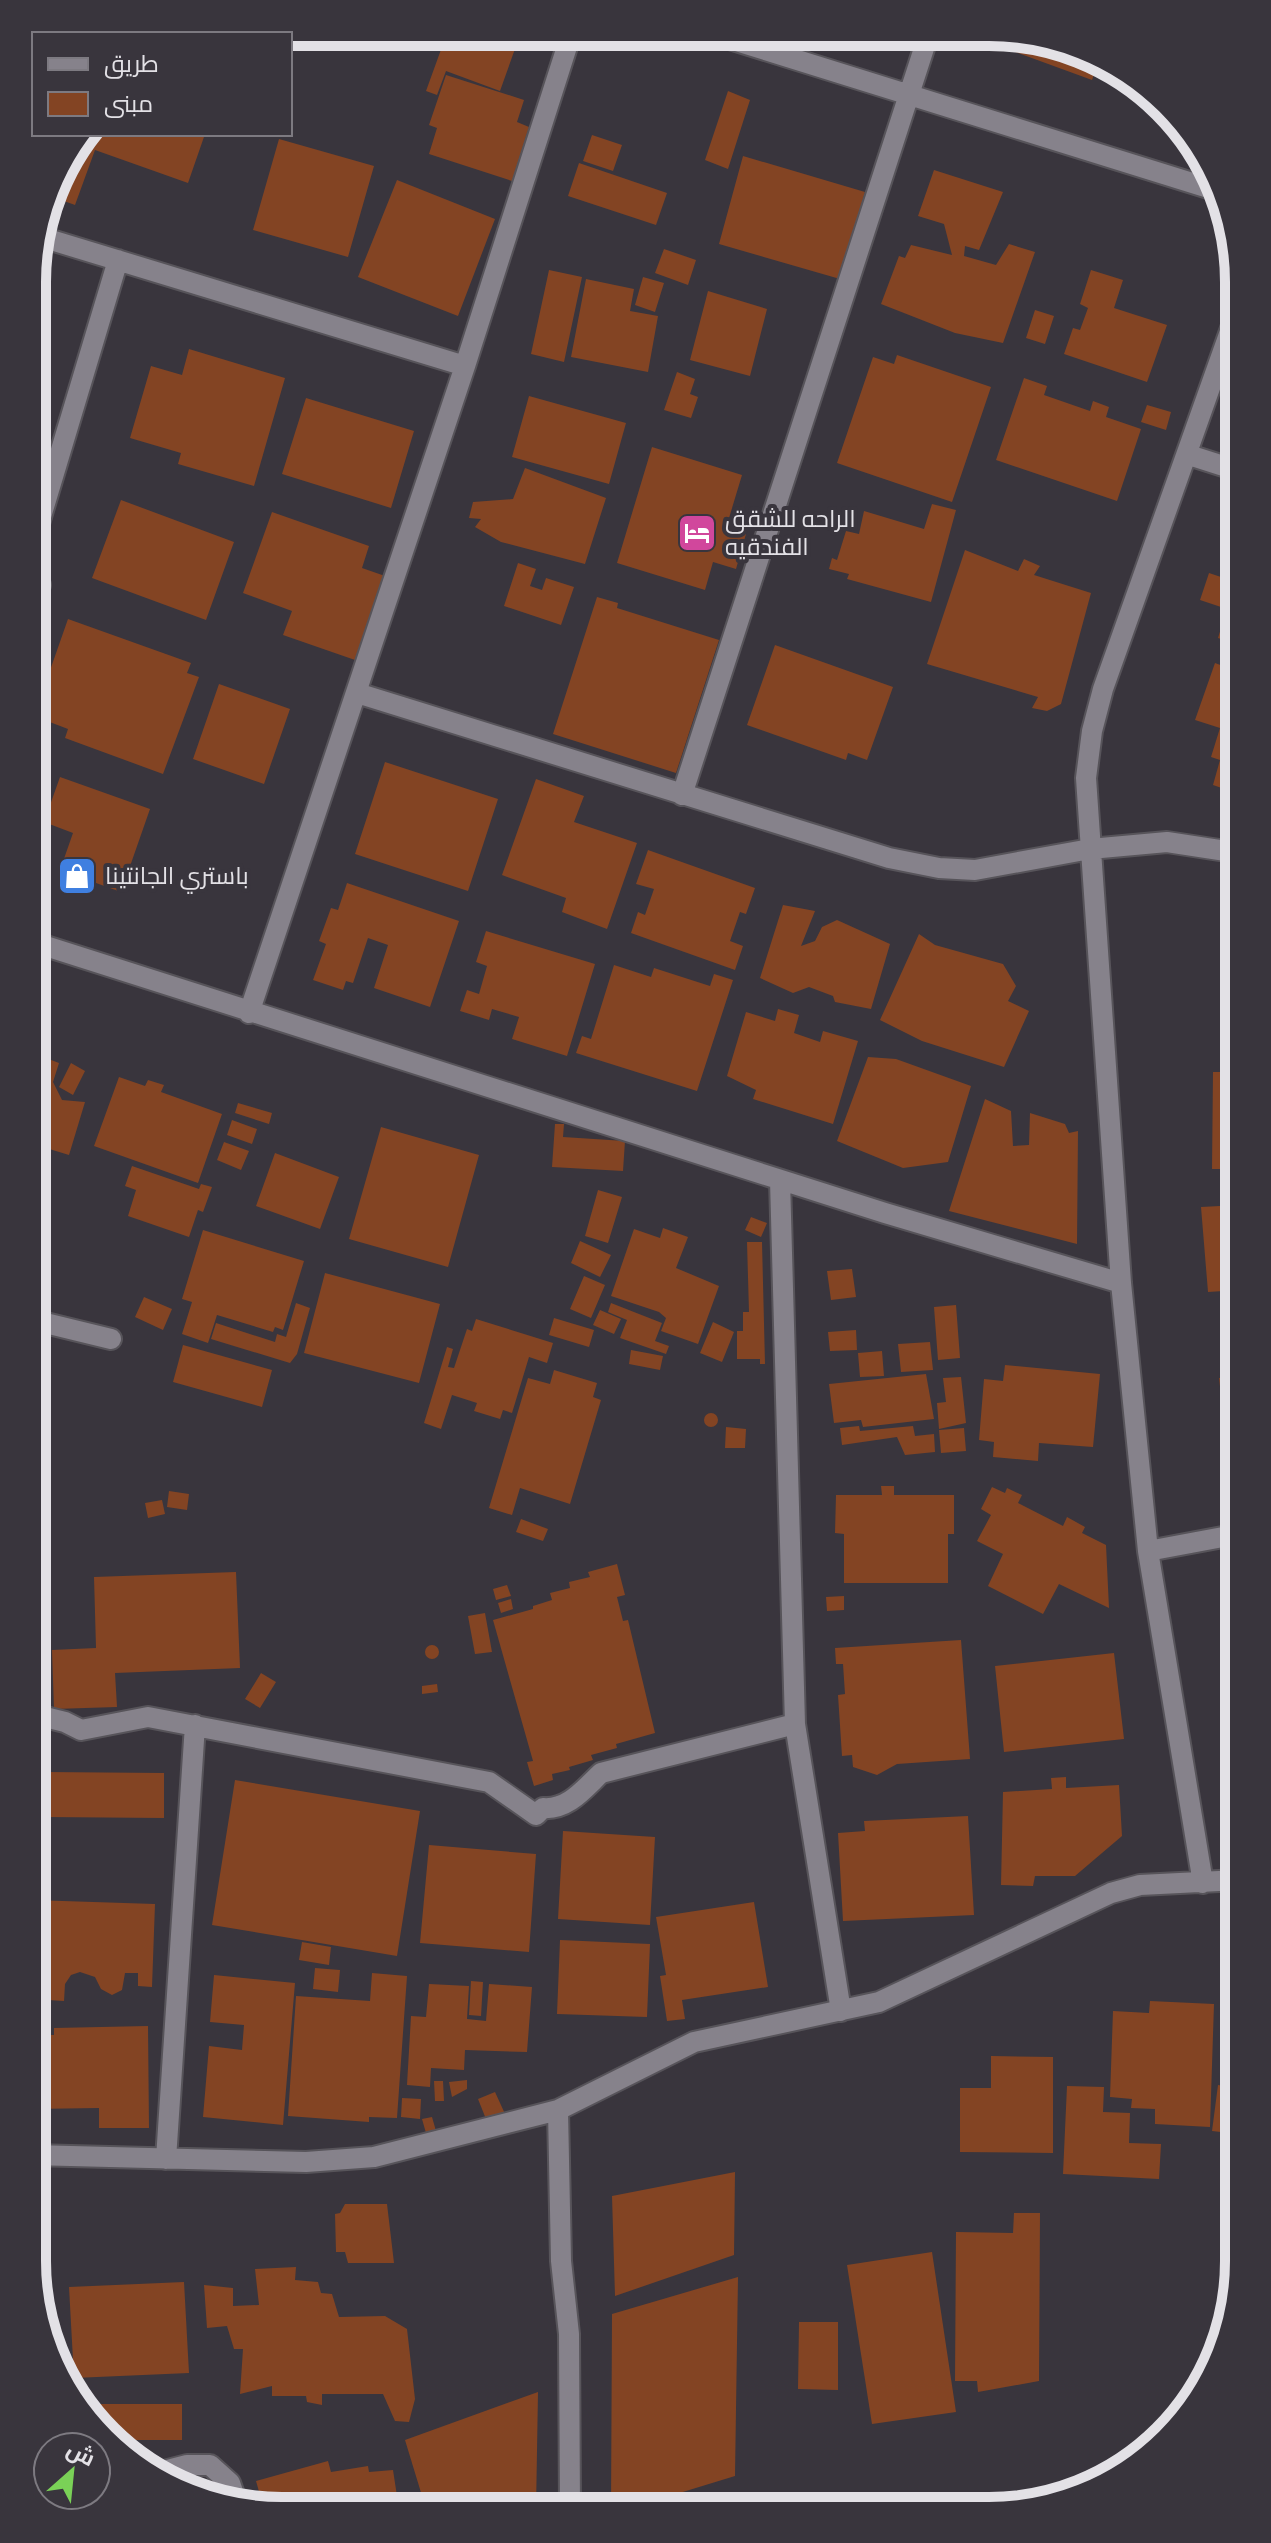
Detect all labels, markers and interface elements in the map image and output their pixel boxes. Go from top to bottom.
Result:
legend [32,32,292,136]
text: طريق [104,45,159,81]
text: مبنى [104,85,153,121]
place label: الراحه للشقق الفندقيه [725,500,856,564]
hotel icon: الراحه للشقق الفندقيه [676,512,718,554]
shop icon: باستري الجانتينا [56,855,98,897]
place label: باستري الجانتينا [105,857,249,894]
north arrow [32,2431,112,2511]
text: ش [61,2432,101,2475]

